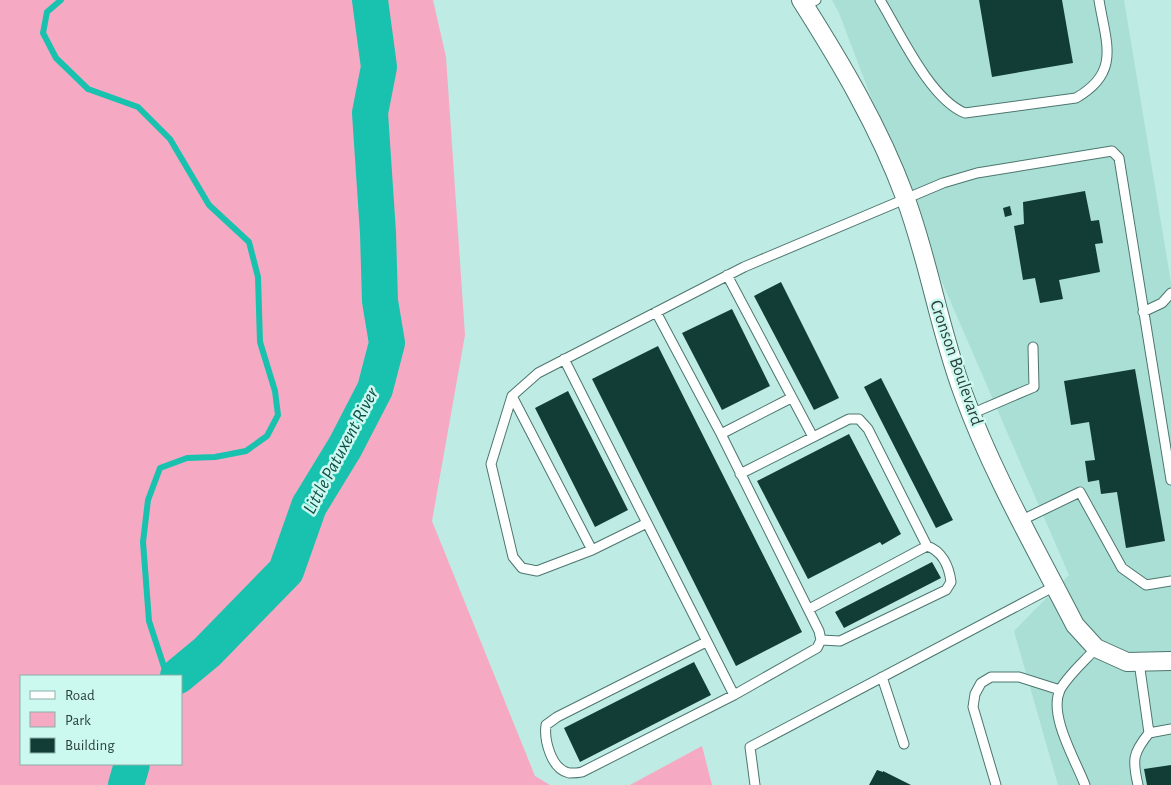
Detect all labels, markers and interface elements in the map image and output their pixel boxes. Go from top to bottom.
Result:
street label: Cronson Boulevard [926,298,986,428]
water label: Little Patuxent River [300,384,383,517]
legend [20,675,182,765]
text: Road [65,688,95,703]
text: Park [65,713,91,728]
text: Building [65,738,115,753]

